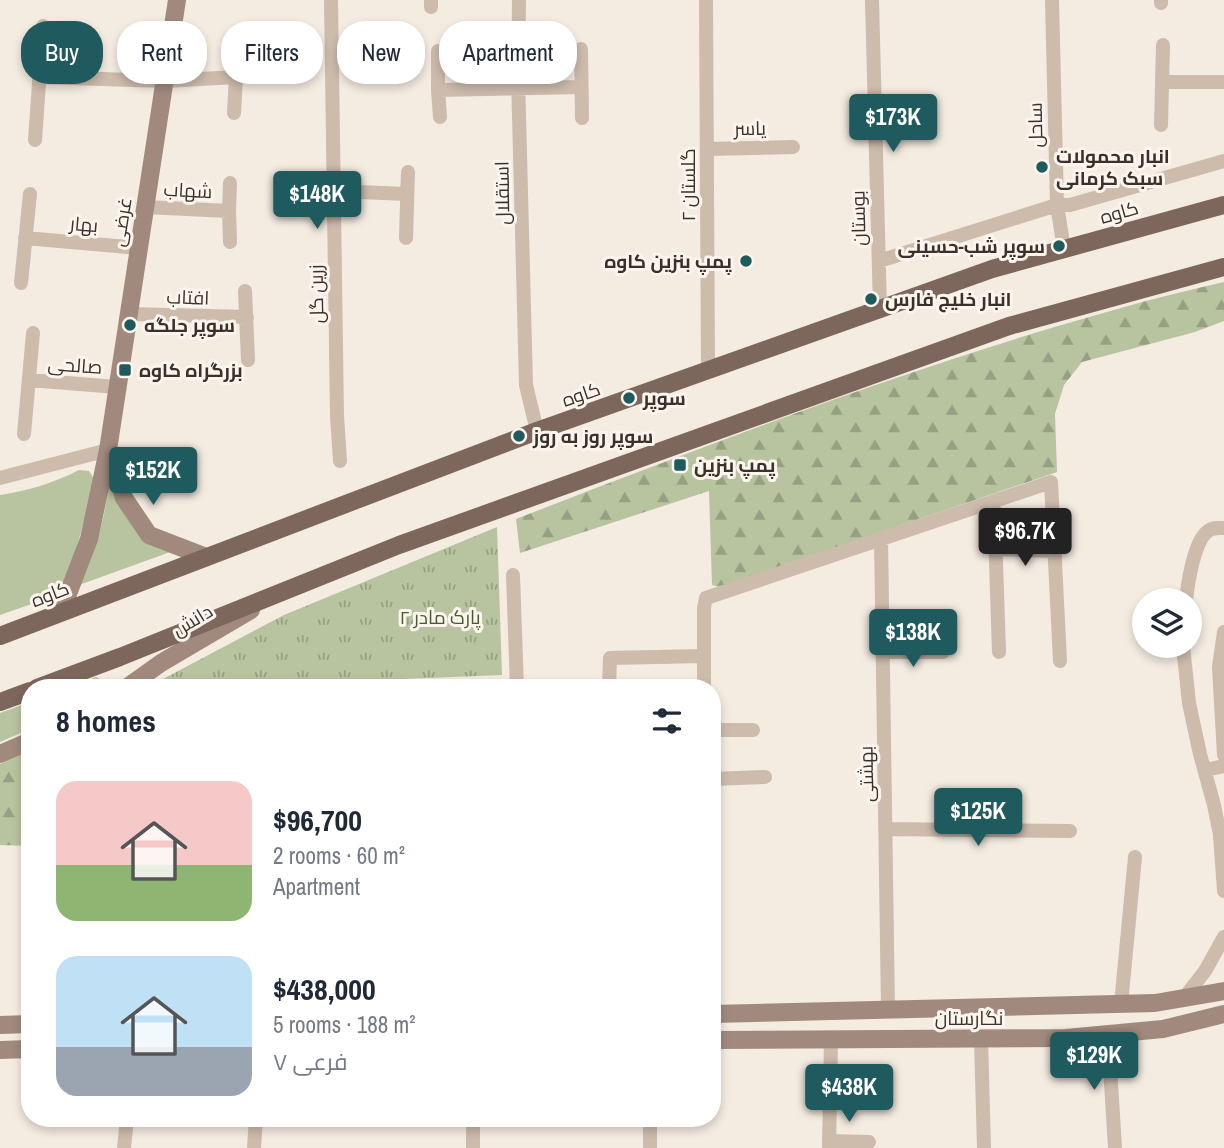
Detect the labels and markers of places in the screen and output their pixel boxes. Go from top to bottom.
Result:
pin: $173K [844,94,942,154]
place label: انبار محمولات سبک کرمانی [1056,143,1170,191]
marker: انبار محمولات سبک کرمانی [1034,159,1050,175]
pin: $148K [268,172,366,231]
place label: سوپر شب-حسینی [897,233,1045,260]
marker: سوپر شب-حسینی [1051,238,1067,254]
place label: پمپ بنزین کاوه [604,248,732,275]
marker: پمپ بنزین کاوه [738,253,754,269]
place label: انبار خلیج فارس [885,286,1012,313]
marker: انبار خلیج فارس [863,291,879,307]
place label: سوپر جلگه [144,312,235,339]
marker: سوپر جلگه [122,317,138,333]
place label: بزرگراه کاوه [139,357,243,383]
marker: بزرگراه کاوه [117,362,133,378]
place label: سوپر [642,385,686,412]
marker: سوپر [621,390,637,406]
place label: سوپر روز به روز [532,423,653,450]
marker: سوپر روز به روز [511,428,527,444]
pin: $152K [104,448,202,507]
place label: پمپ بنزین [694,452,776,479]
marker: پمپ بنزین [672,457,688,473]
pin: $96.7K [968,508,1082,568]
pin: $138K [864,610,962,669]
pin: $125K [929,788,1027,848]
pin: $129K [1045,1032,1143,1092]
pin: $438K [800,1064,898,1124]

